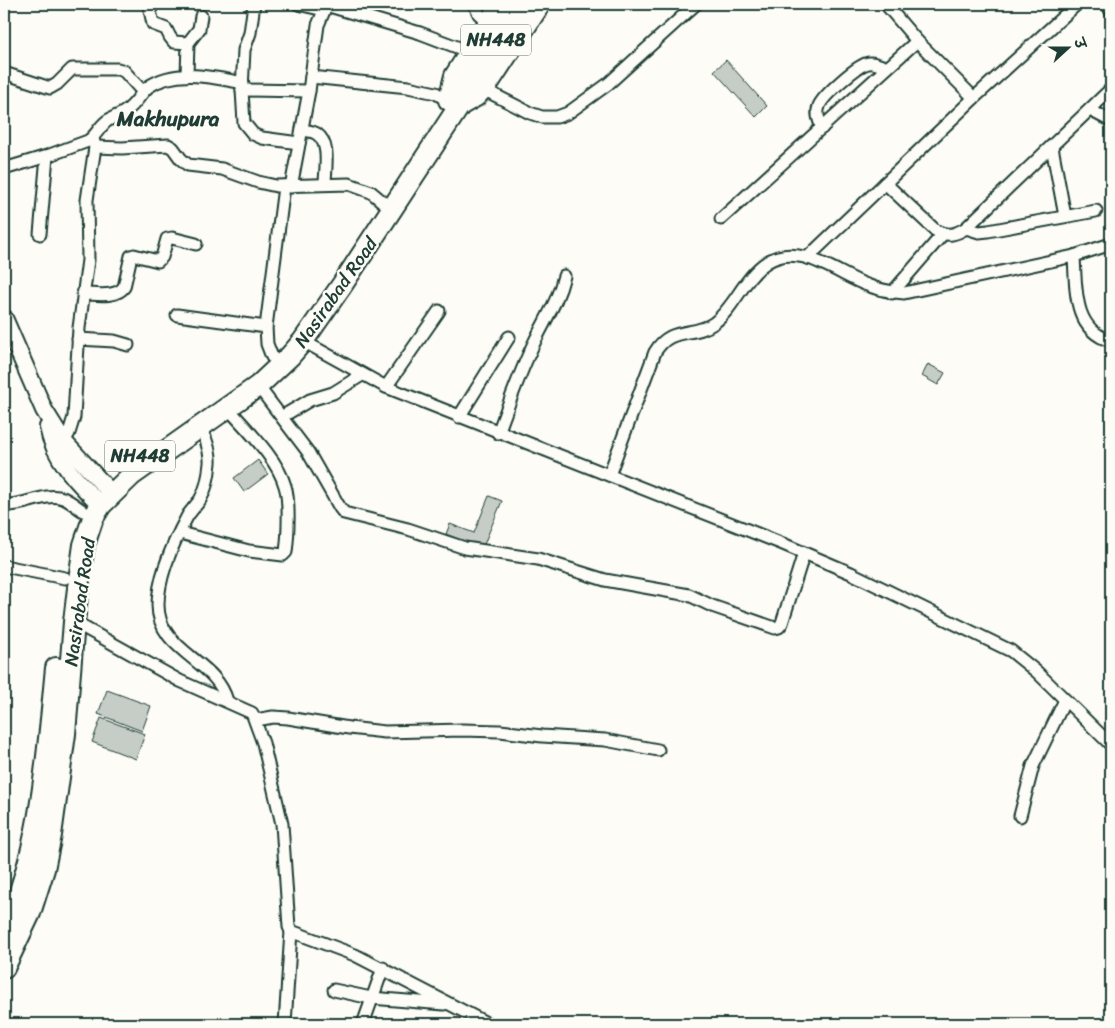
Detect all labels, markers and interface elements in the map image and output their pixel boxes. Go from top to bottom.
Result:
north arrow [1042,22,1092,72]
road number: NH448 [461,24,531,56]
text: उ [1066,33,1094,54]
district label: Makhupura [116,100,220,138]
street label: Nasirabad Road [285,229,387,355]
road number: NH448 [105,441,175,472]
street label: Nasirabad Road [54,535,105,668]

